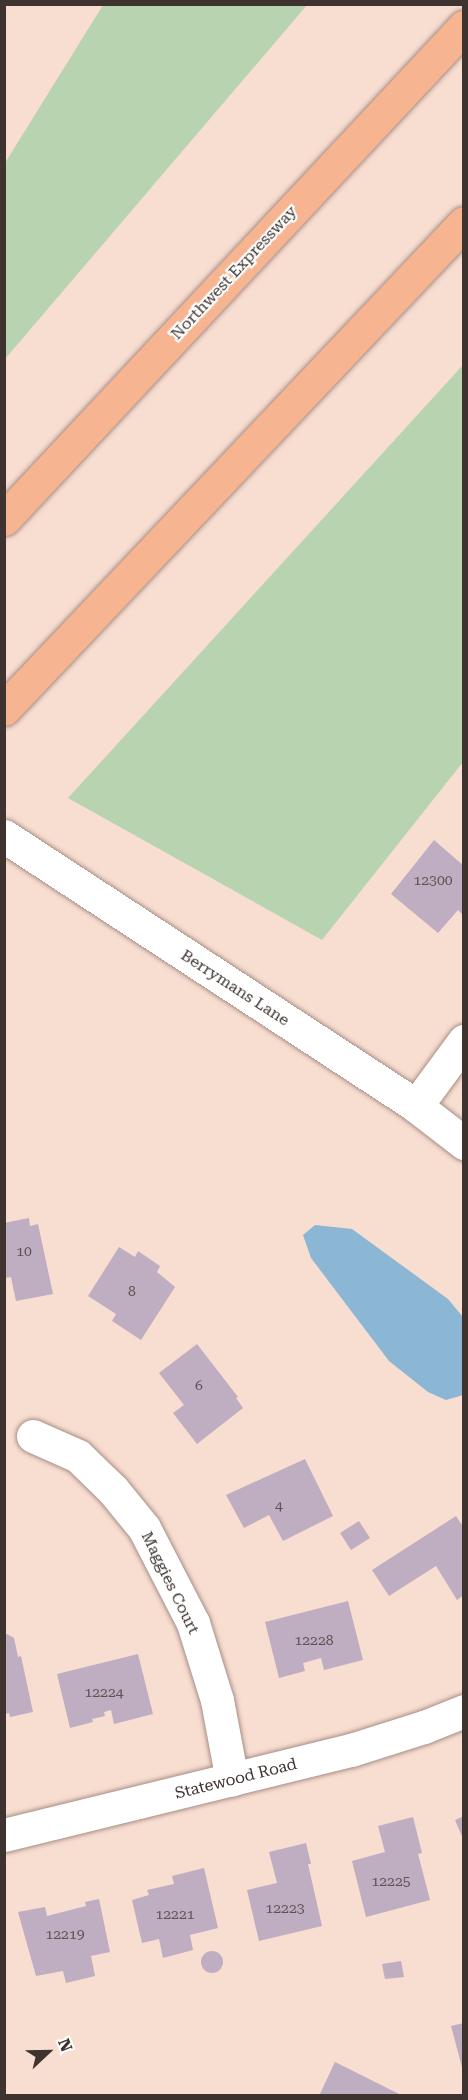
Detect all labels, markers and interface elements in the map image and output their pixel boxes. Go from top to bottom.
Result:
street label: Northwest Expressway [167,202,301,344]
house number: 12300 [413,872,453,888]
street label: Berrymans Lane [177,946,293,1030]
house number: 10 [16,1243,32,1259]
house number: 8 [128,1283,136,1299]
house number: 6 [195,1377,203,1393]
house number: 4 [275,1497,283,1513]
street label: Maggies Court [137,1529,203,1637]
house number: 12228 [294,1632,334,1648]
house number: 12224 [84,1684,124,1700]
street label: Statewood Road [173,1755,299,1803]
house number: 12225 [371,1873,411,1889]
house number: 12223 [265,1900,305,1916]
house number: 12221 [155,1906,195,1922]
house number: 12219 [45,1926,85,1942]
north arrow [18,2022,78,2082]
text: N [54,2036,76,2054]

